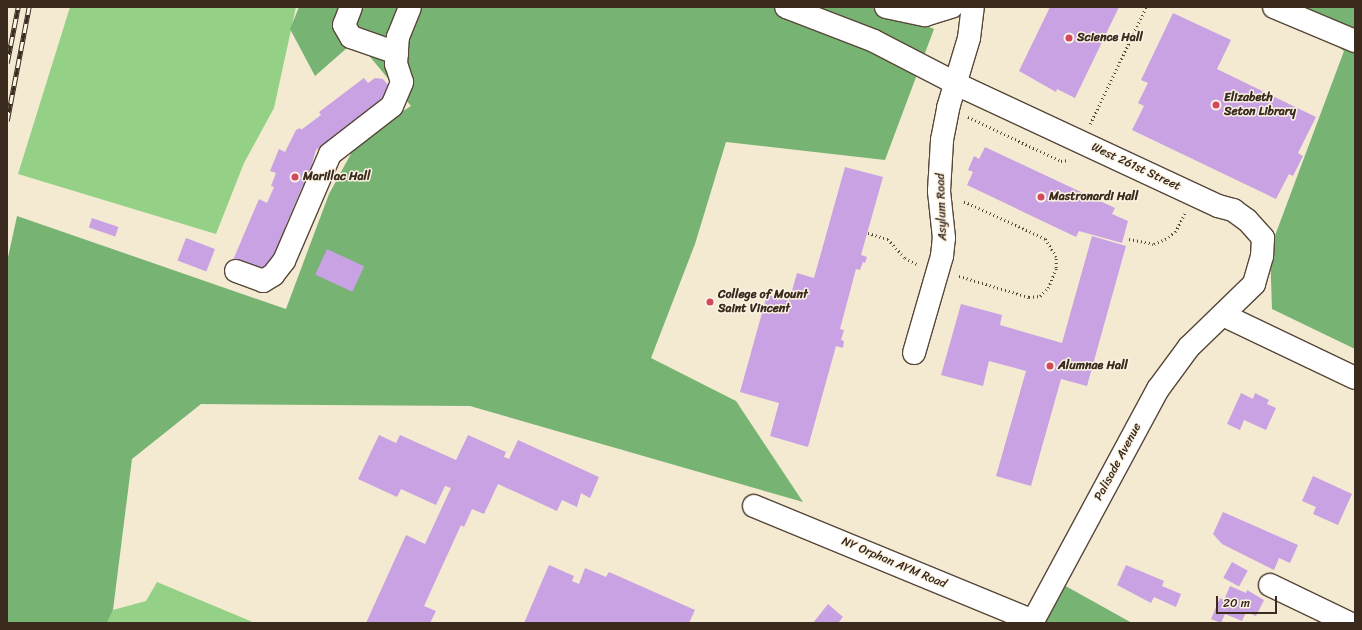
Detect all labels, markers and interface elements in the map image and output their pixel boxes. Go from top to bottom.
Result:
place label: Science Hall [1077,31,1143,45]
marker: Science Hall [1064,33,1074,43]
place label: Elizabeth Seton Library [1224,91,1296,119]
marker: Elizabeth Seton Library [1211,100,1221,110]
street label: West 261st Street [1089,140,1183,194]
place label: Marillac Hall [303,170,370,184]
marker: Marillac Hall [290,172,300,182]
street label: Asylum Road [934,173,950,241]
place label: Mastronardi Hall [1049,190,1138,204]
marker: Mastronardi Hall [1036,192,1046,202]
place label: College of Mount Saint Vincent [718,288,808,316]
marker: College of Mount Saint Vincent [705,297,715,307]
place label: Alumnae Hall [1058,359,1128,373]
marker: Alumnae Hall [1045,361,1055,371]
street label: Palisade Avenue [1092,421,1144,503]
street label: NY Orphan AYM Road [839,534,949,592]
scale bar [1218,588,1279,614]
text: 20 m [1223,592,1250,614]

